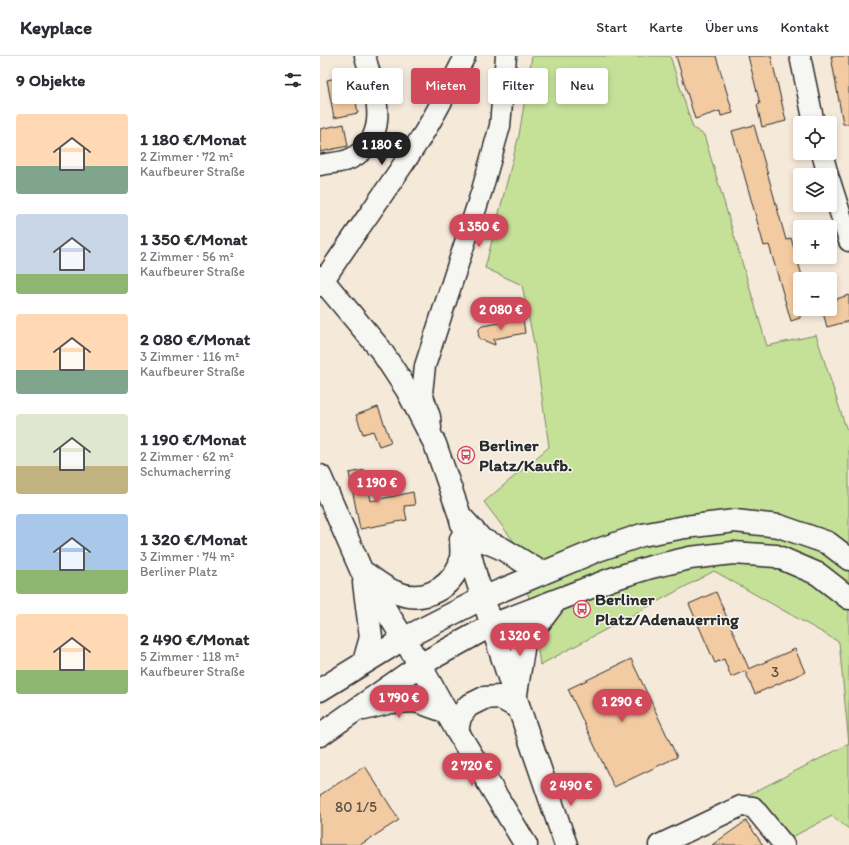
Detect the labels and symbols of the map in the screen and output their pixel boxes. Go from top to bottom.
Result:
pin: 1 180 € [345,132,419,166]
pin: 1 350 € [442,214,516,248]
pin: 2 080 € [464,297,538,331]
place label: Berliner Platz/Kaufb. [479,435,572,475]
bus stop icon: Berliner Platz/Kaufb. [456,445,476,465]
pin: 1 190 € [340,470,414,504]
place label: Berliner Platz/Adenauerring [595,589,739,630]
bus stop icon: Berliner Platz/Adenauerring [572,599,592,619]
pin: 1 320 € [483,623,557,657]
house number: 3 [771,663,779,681]
pin: 1 790 € [362,685,436,719]
pin: 1 290 € [585,689,659,723]
pin: 2 720 € [435,753,509,787]
pin: 2 490 € [534,773,608,807]
house number: 80 1/5 [335,798,377,816]

